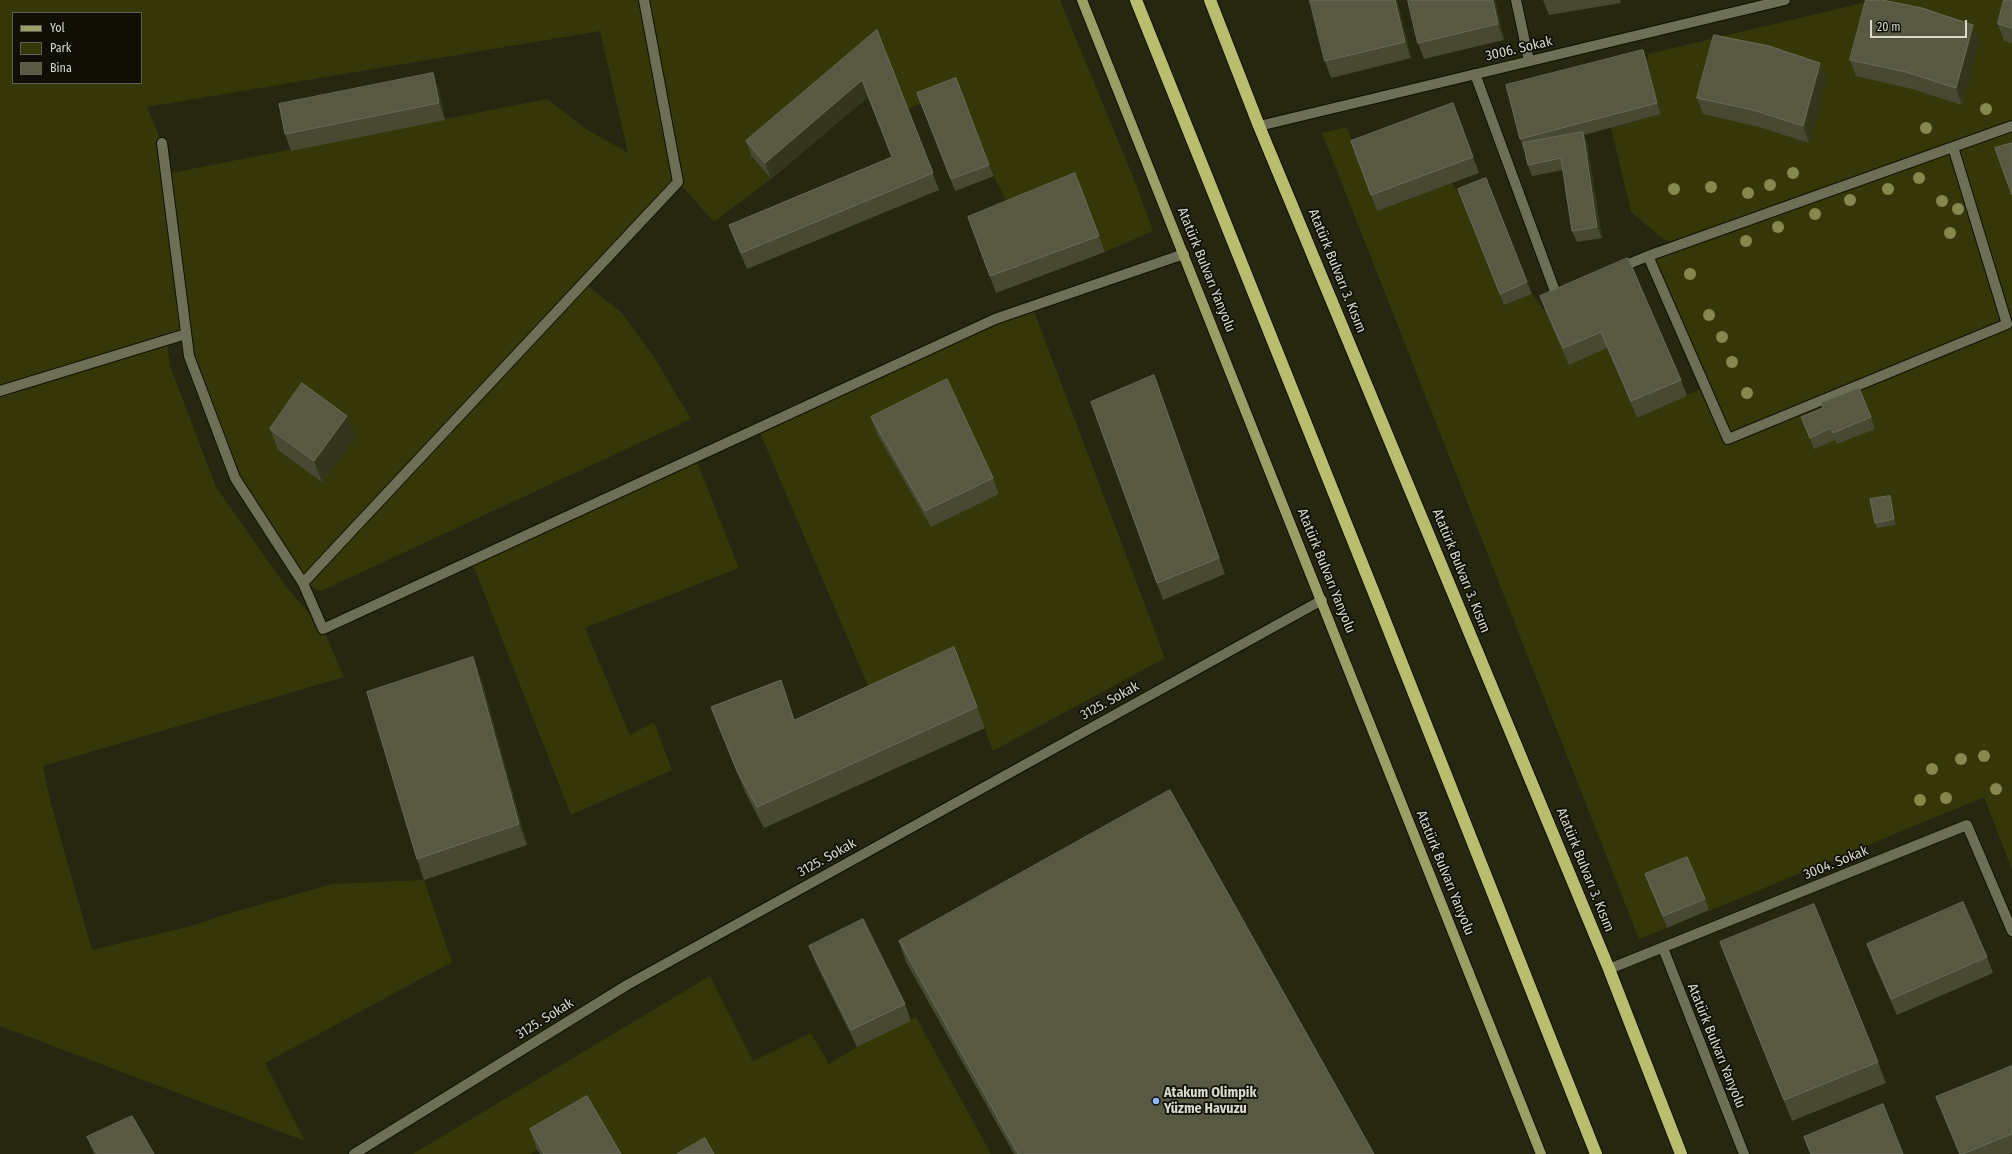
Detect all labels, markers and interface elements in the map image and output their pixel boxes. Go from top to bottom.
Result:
legend [12,12,142,84]
scale bar [1872,12,1969,38]
text: 20 m [1877,20,1901,34]
text: Yol [50,21,65,35]
street label: 3006. Sokak [1484,33,1554,65]
text: Park [50,41,71,55]
text: Bina [50,61,72,75]
street label: Atatürk Bulvarı Yanyolu [1173,205,1239,335]
street label: Atatürk Bulvarı 3. Kısım [1304,207,1370,335]
street label: Atatürk Bulvarı Yanyolu [1293,506,1359,636]
street label: Atatürk Bulvarı 3. Kısım [1428,507,1494,635]
street label: 3125. Sokak [1078,678,1142,724]
street label: Atatürk Bulvarı 3. Kısım [1552,806,1618,934]
street label: Atatürk Bulvarı Yanyolu [1412,808,1478,938]
street label: 3125. Sokak [795,835,859,881]
street label: 3004. Sokak [1801,842,1871,884]
street label: Atatürk Bulvarı Yanyolu [1683,981,1749,1111]
street label: 3125. Sokak [513,995,577,1043]
place label: Atakum Olimpik Yüzme Havuzu [1164,1085,1257,1118]
marker: Atakum Olimpik Yüzme Havuzu [1151,1096,1161,1106]

